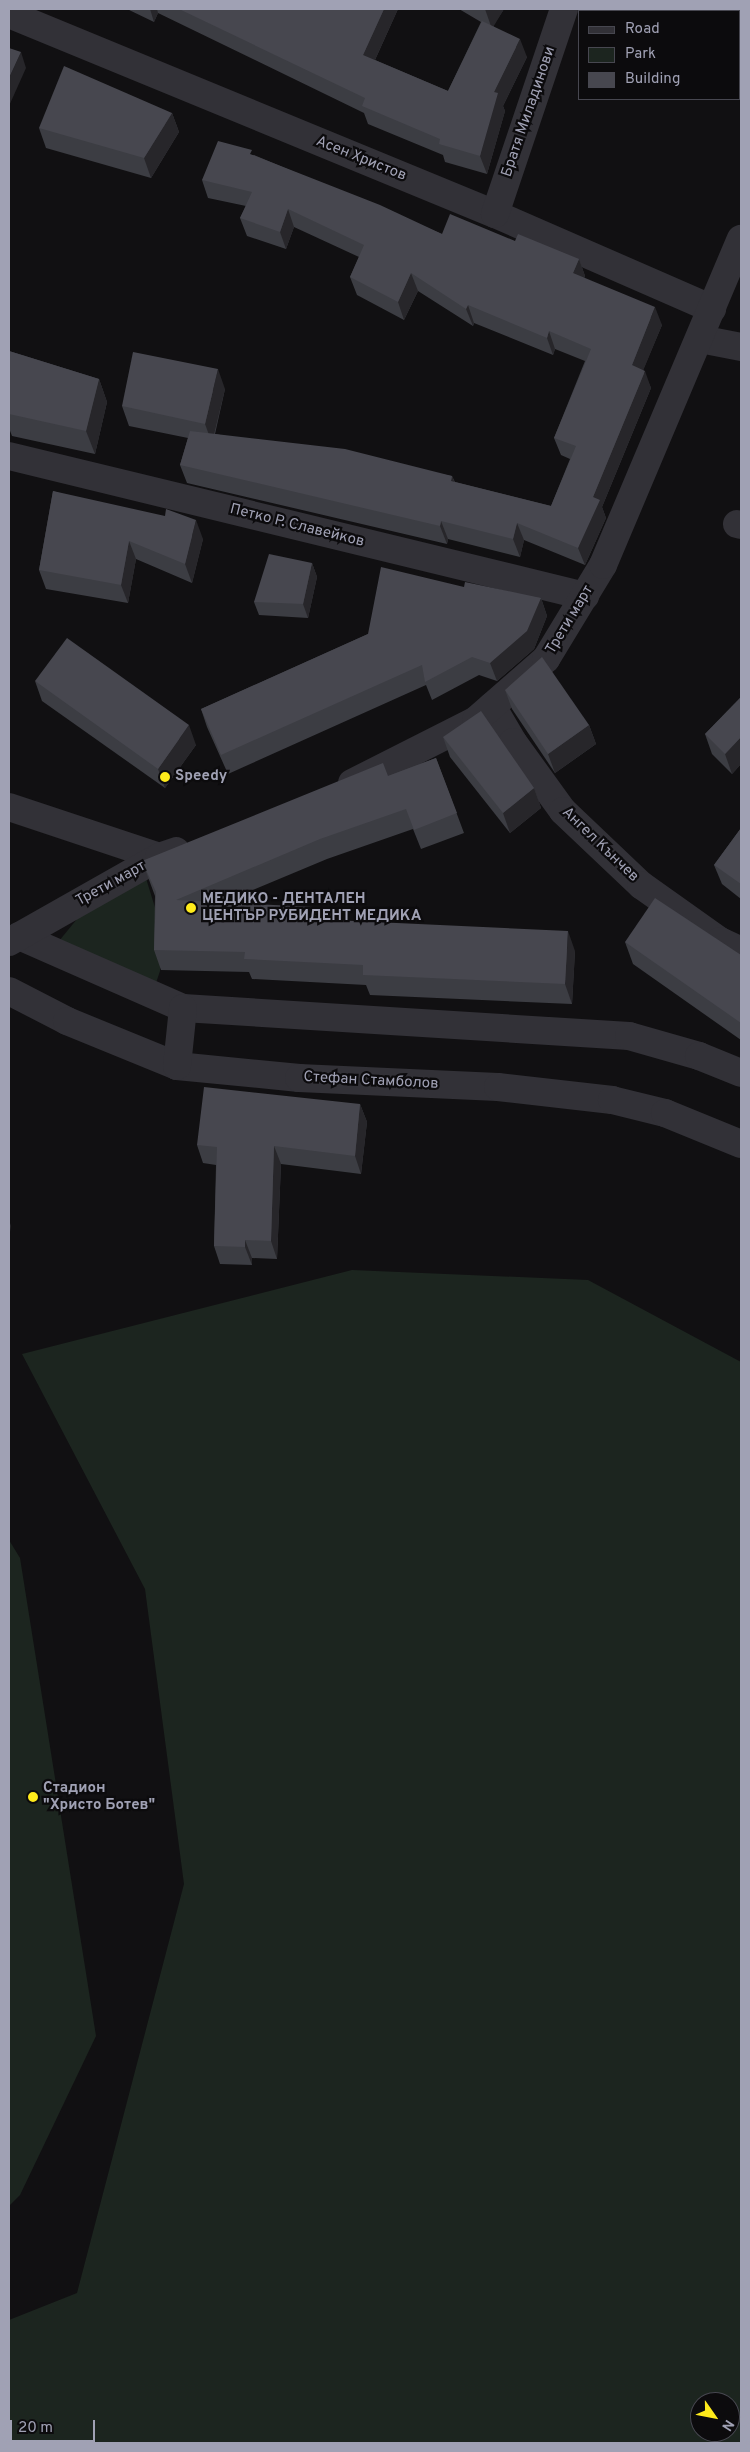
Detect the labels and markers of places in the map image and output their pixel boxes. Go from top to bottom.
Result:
place label: Speedy [175,768,227,786]
marker: Speedy [159,771,171,783]
place label: МЕДИКО - ДЕНТАЛЕН ЦЕНТЪР РУБИДЕНТ МЕДИКА [202,890,421,925]
marker: МЕДИКО - ДЕНТАЛЕН ЦЕНТЪР РУБИДЕНТ МЕДИКА [184,901,198,915]
place label: Стадион "Христо Ботев" [43,1779,155,1814]
marker: Стадион "Христо Ботев" [27,1791,39,1803]

